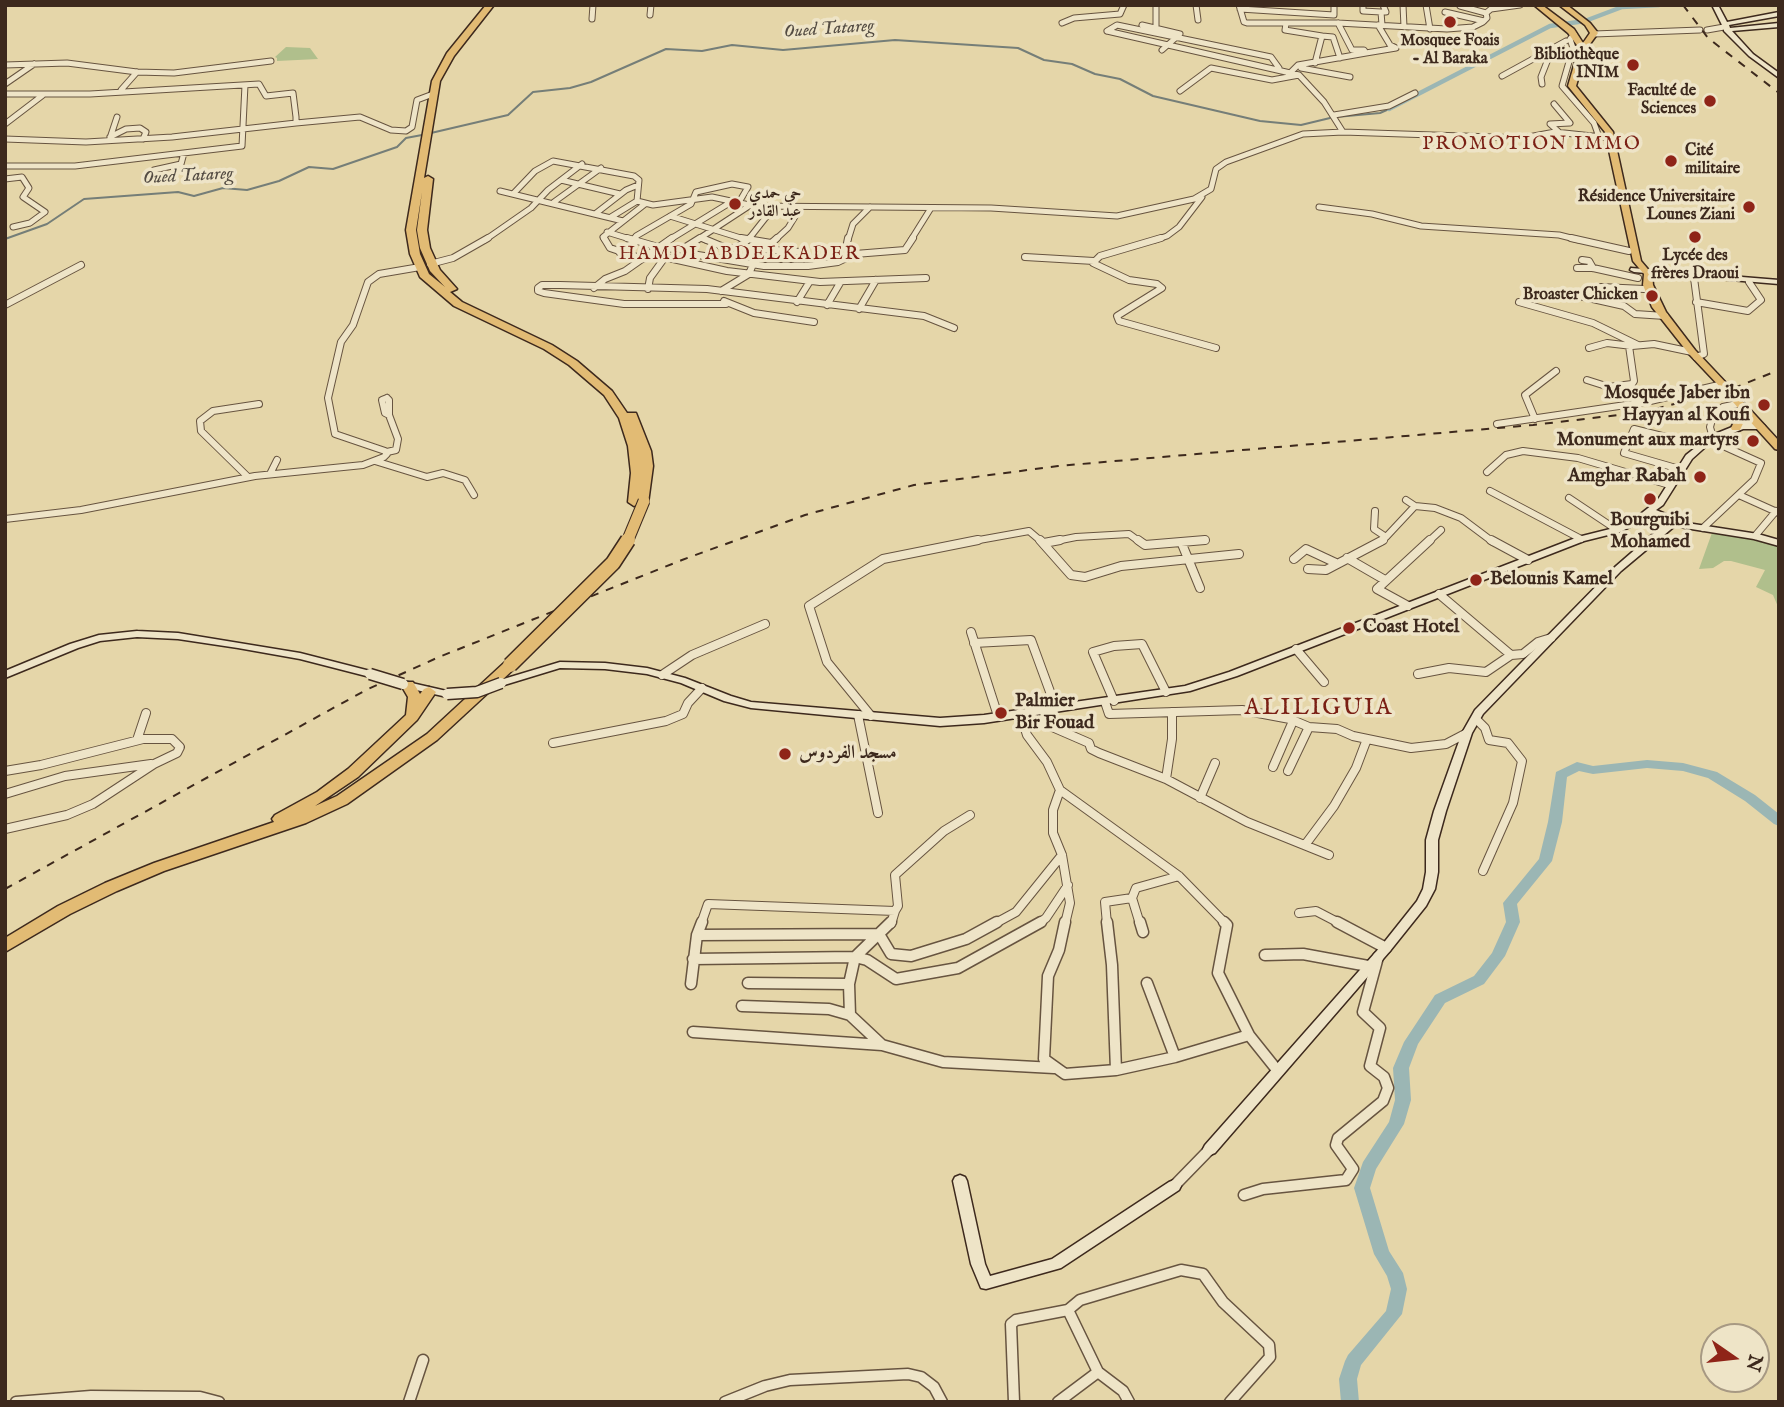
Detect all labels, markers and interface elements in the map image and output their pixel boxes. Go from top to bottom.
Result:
marker: Mosquee Foais - Al Baraka [1442,14,1458,30]
water label: Oued Tatareg [783,16,875,44]
place label: Mosquee Foais - Al Baraka [1401,32,1499,70]
place label: Bibliothèque INIM [1534,46,1619,84]
marker: Bibliothèque INIM [1625,57,1641,73]
place label: Faculté de Sciences [1627,82,1696,120]
marker: Faculté de Sciences [1702,93,1718,109]
district label: PROMOTION IMMO [1424,134,1640,156]
place label: Cité militaire [1685,142,1740,180]
marker: Cité militaire [1663,153,1679,169]
water label: Oued Tatareg [142,164,234,190]
place label: حي حمدي عبد القادر [749,185,801,223]
place label: Résidence Universitaire Lounes Ziani [1578,188,1735,226]
marker: حي حمدي عبد القادر [727,196,743,212]
marker: Résidence Universitaire Lounes Ziani [1741,199,1757,215]
marker: Lycée des frères Draoui [1687,229,1703,245]
district label: HAMDI ABDELKADER [621,244,859,266]
place label: Lycée des frères Draoui [1651,247,1739,285]
place label: Broaster Chicken [1523,286,1638,306]
marker: Broaster Chicken [1644,288,1660,304]
place label: Mosquée Jaber ibn Hayyan al Koufi [1604,383,1750,427]
marker: Mosquée Jaber ibn Hayyan al Koufi [1756,397,1772,413]
place label: Monument aux martyrs [1556,430,1739,452]
marker: Monument aux martyrs [1745,433,1761,449]
place label: Amghar Rabah [1568,466,1686,488]
marker: Amghar Rabah [1692,469,1708,485]
marker: Bourguibi Mohamed [1642,491,1658,507]
place label: Bourguibi Mohamed [1610,510,1690,554]
place label: Belounis Kamel [1490,569,1613,591]
marker: Belounis Kamel [1468,572,1484,588]
place label: Coast Hotel [1363,617,1459,639]
marker: Coast Hotel [1341,620,1357,636]
place label: Palmier Bir Fouad [1015,691,1094,735]
district label: ALILIGUIA [1246,695,1392,723]
marker: Palmier Bir Fouad [993,705,1009,721]
place label: مسجد الفردوس [799,743,897,765]
marker: مسجد الفردوس [777,746,793,762]
north arrow [1700,1323,1770,1393]
text: N [1740,1352,1767,1373]

